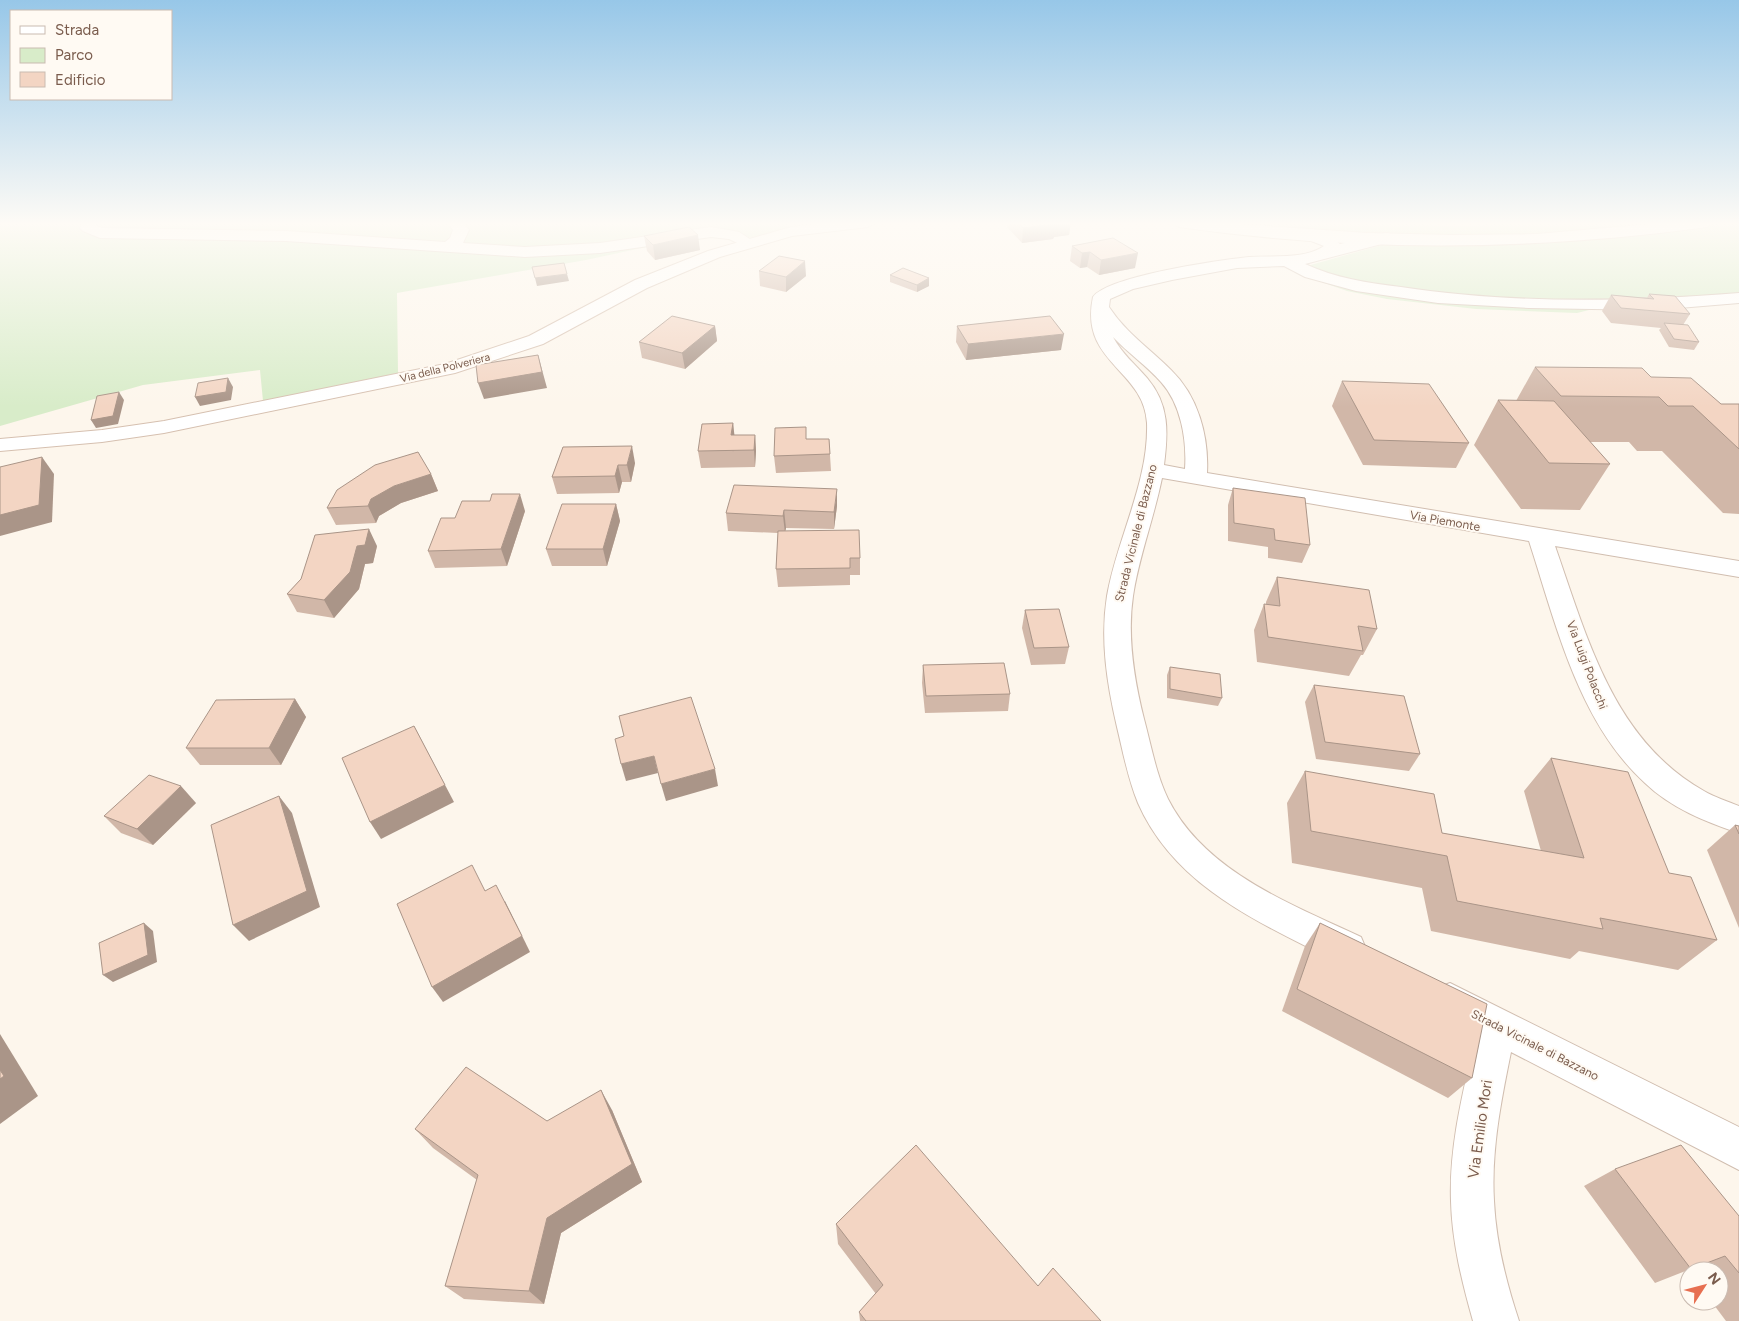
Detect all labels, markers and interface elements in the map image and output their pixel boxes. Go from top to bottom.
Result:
legend [10,10,172,100]
text: Strada [55,21,99,39]
text: Parco [55,46,93,64]
text: Edificio [55,71,106,89]
street label: Via della Polveriera [399,351,491,385]
street label: Strada Vicinale di Bazzano [1112,463,1160,603]
street label: Via Piemonte [1409,508,1482,534]
street label: Via Luigi Polacchi [1564,619,1610,711]
street label: Strada Vicinale di Bazzano [1469,1007,1601,1083]
street label: Via Emilio Mori [1464,1078,1496,1180]
north arrow [1679,1261,1729,1311]
text: N [1704,1269,1724,1288]

